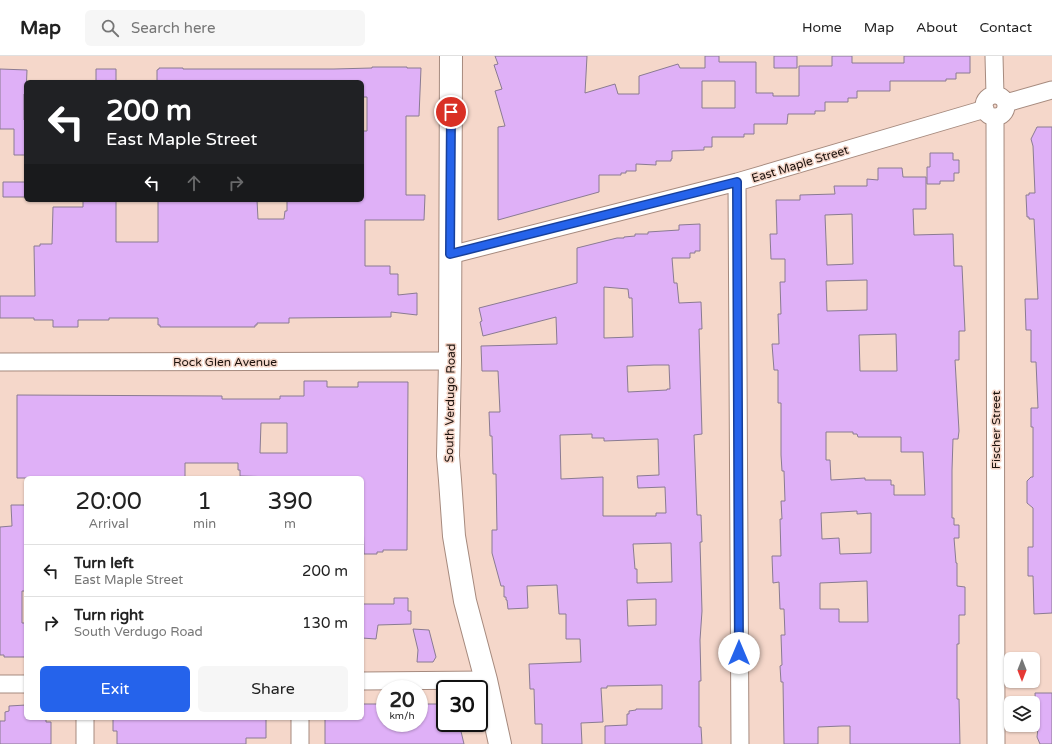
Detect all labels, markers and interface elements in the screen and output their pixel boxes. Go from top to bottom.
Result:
search box [85,10,365,46]
text: Map [20,17,61,39]
icon: search [99,17,121,39]
text: Search here [131,19,215,37]
text: Home [802,19,842,36]
text: Map [864,19,894,36]
text: About [916,19,958,36]
text: Contact [980,19,1032,36]
text: 200 m [106,94,192,128]
pin [434,95,468,129]
icon: left [40,96,92,148]
icon: arrive [440,101,462,123]
text: East Maple Street [106,128,257,150]
street label: East Maple Street [750,142,851,185]
icon: left [141,172,163,194]
icon: ahead [183,172,205,194]
icon: right [225,172,247,194]
street label: South Verdugo Road [442,343,458,463]
street label: Rock Glen Avenue [173,355,277,369]
street label: Fischer Street [989,390,1003,469]
text: 20:00 [75,487,142,516]
text: 1 [197,487,212,516]
text: 390 [267,487,313,516]
text: Arrival [88,516,129,532]
text: min [193,516,216,532]
text: m [284,516,296,532]
text: Turn left [74,554,134,572]
icon: left [40,560,62,582]
text: 200 m [302,562,348,580]
text: East Maple Street [74,572,183,588]
text: Turn right [74,606,144,624]
icon: right [40,612,62,634]
text: 130 m [302,614,348,632]
text: South Verdugo Road [74,624,203,640]
position arrow [718,632,760,674]
north arrow [1004,652,1040,688]
map controls [1004,652,1040,732]
button: Exit [40,666,190,712]
button: Share [198,666,348,712]
speed limit sign: 30 [436,680,488,732]
text: 20 [389,689,415,713]
button: layers [1004,696,1040,732]
text: km/h [389,710,415,722]

